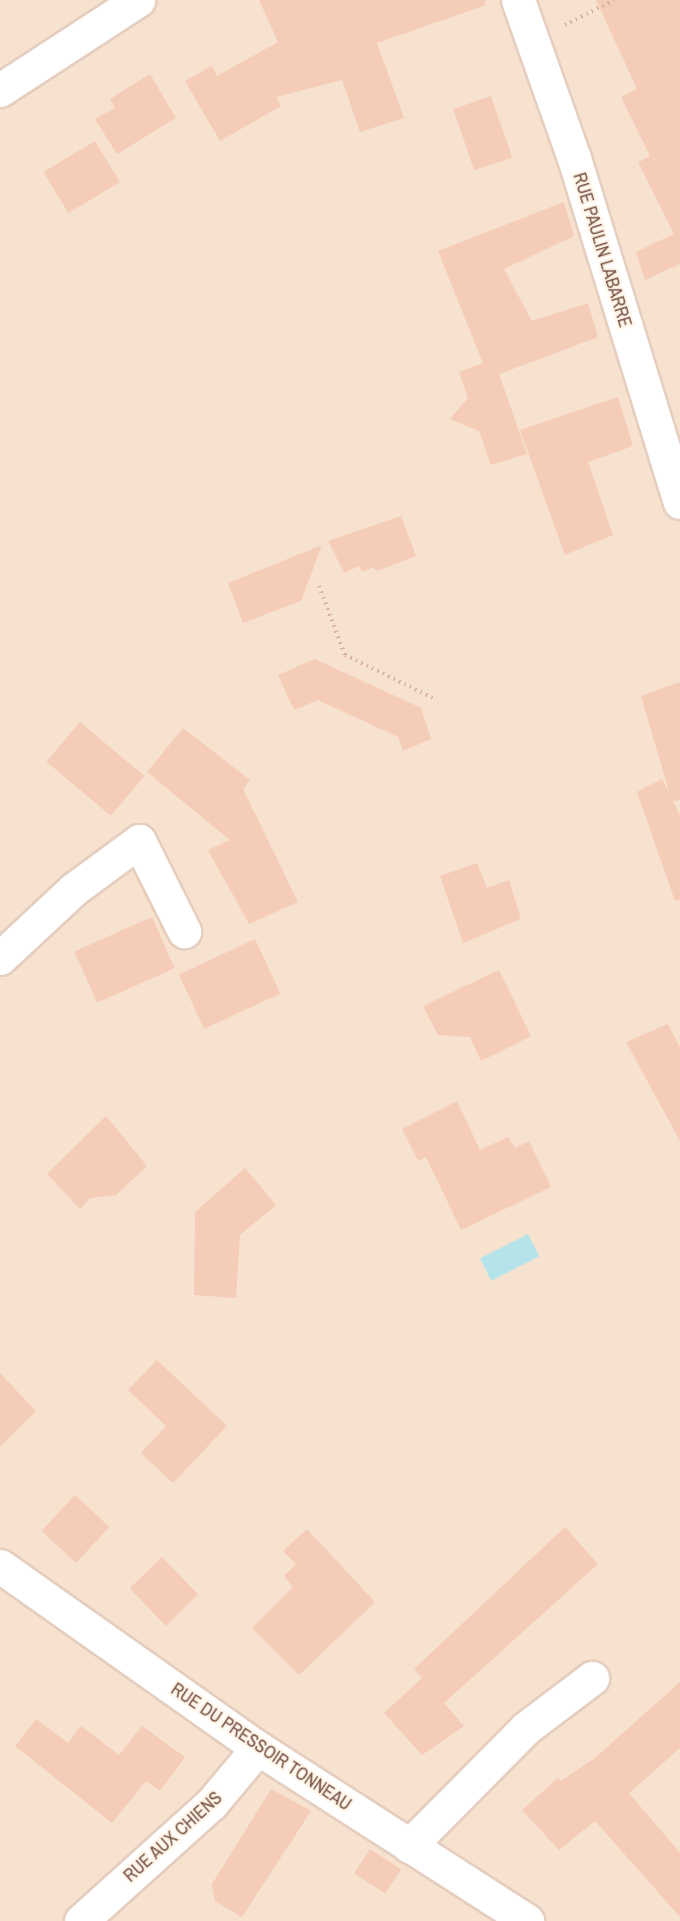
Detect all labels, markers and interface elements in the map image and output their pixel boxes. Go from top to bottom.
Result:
street label: RUE PAULIN LABARRE [568,170,636,330]
street label: RUE DU PRESSOIR TONNEAU [167,1678,355,1816]
street label: RUE AUX CHIENS [119,1787,227,1887]

